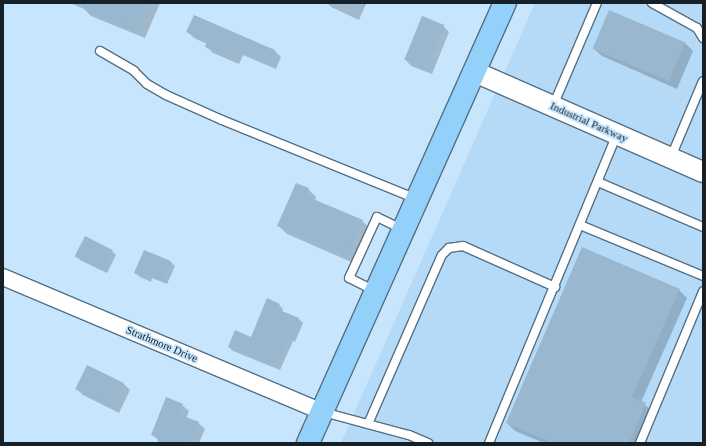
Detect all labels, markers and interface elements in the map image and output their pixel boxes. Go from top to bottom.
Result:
street label: Industrial Parkway [548,99,630,145]
street label: Strathmore Drive [124,323,200,365]

